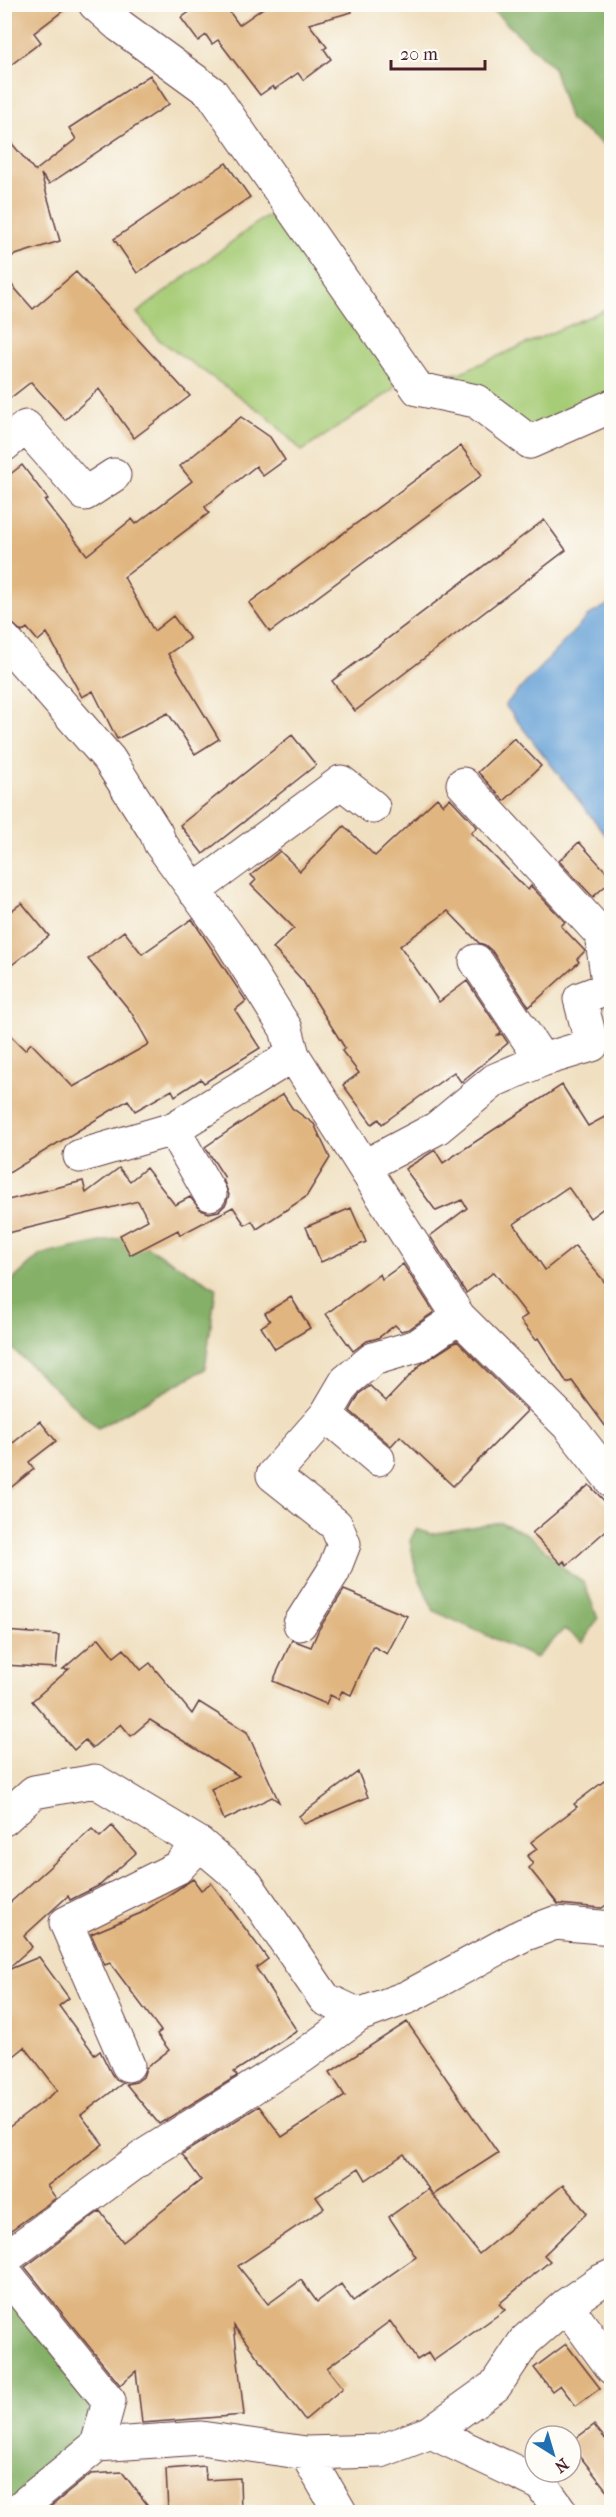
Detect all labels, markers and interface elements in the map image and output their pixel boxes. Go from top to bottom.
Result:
scale bar [391,33,486,71]
text: 20 m [400,44,438,65]
north arrow [523,2424,583,2484]
text: N [550,2454,572,2477]

